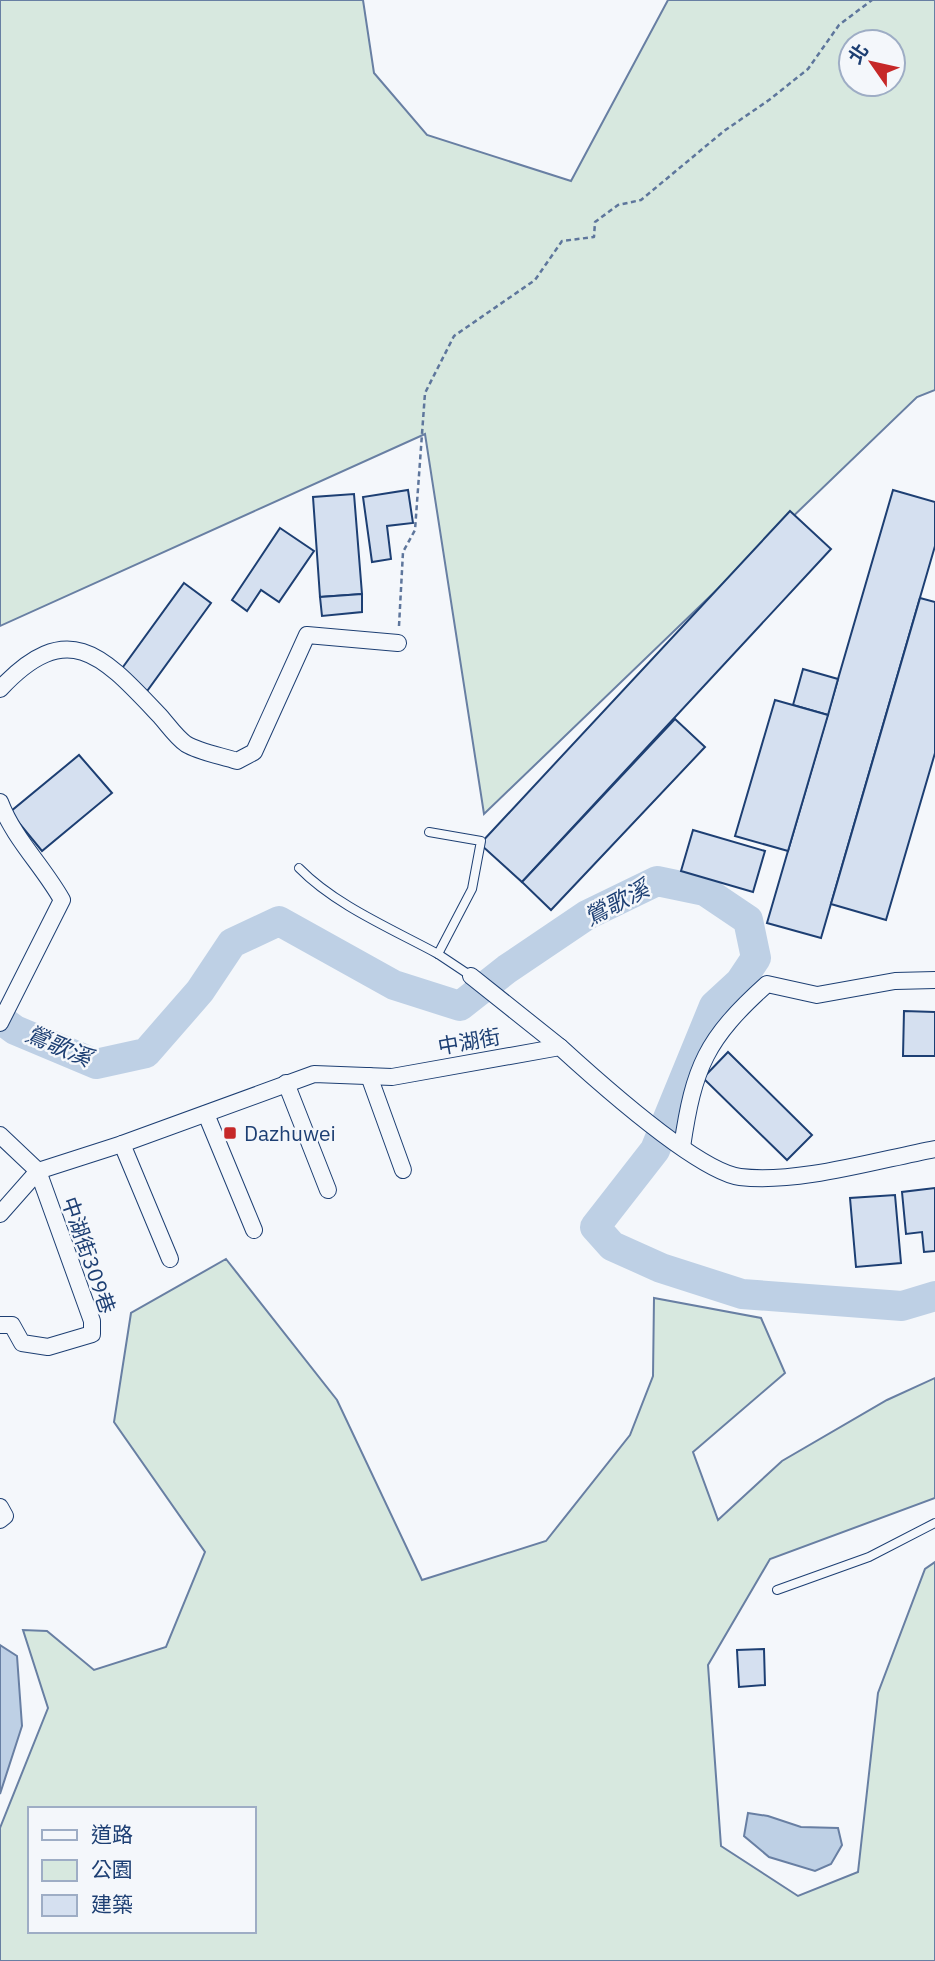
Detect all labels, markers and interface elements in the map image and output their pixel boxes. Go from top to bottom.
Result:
north arrow [837,28,907,98]
text: 北 [843,39,873,68]
water label: 鶯歌溪 [578,871,656,931]
water label: 鶯歌溪 [21,1018,99,1073]
street label: 中湖街 [436,1022,502,1060]
place label: Dazhuwei [244,1119,336,1147]
marker: Dazhuwei [222,1125,238,1141]
street label: 中湖街309巷 [56,1193,122,1317]
legend [28,1807,256,1933]
text: 道路 [91,1820,133,1848]
text: 公園 [91,1855,133,1883]
text: 建築 [91,1890,133,1918]

